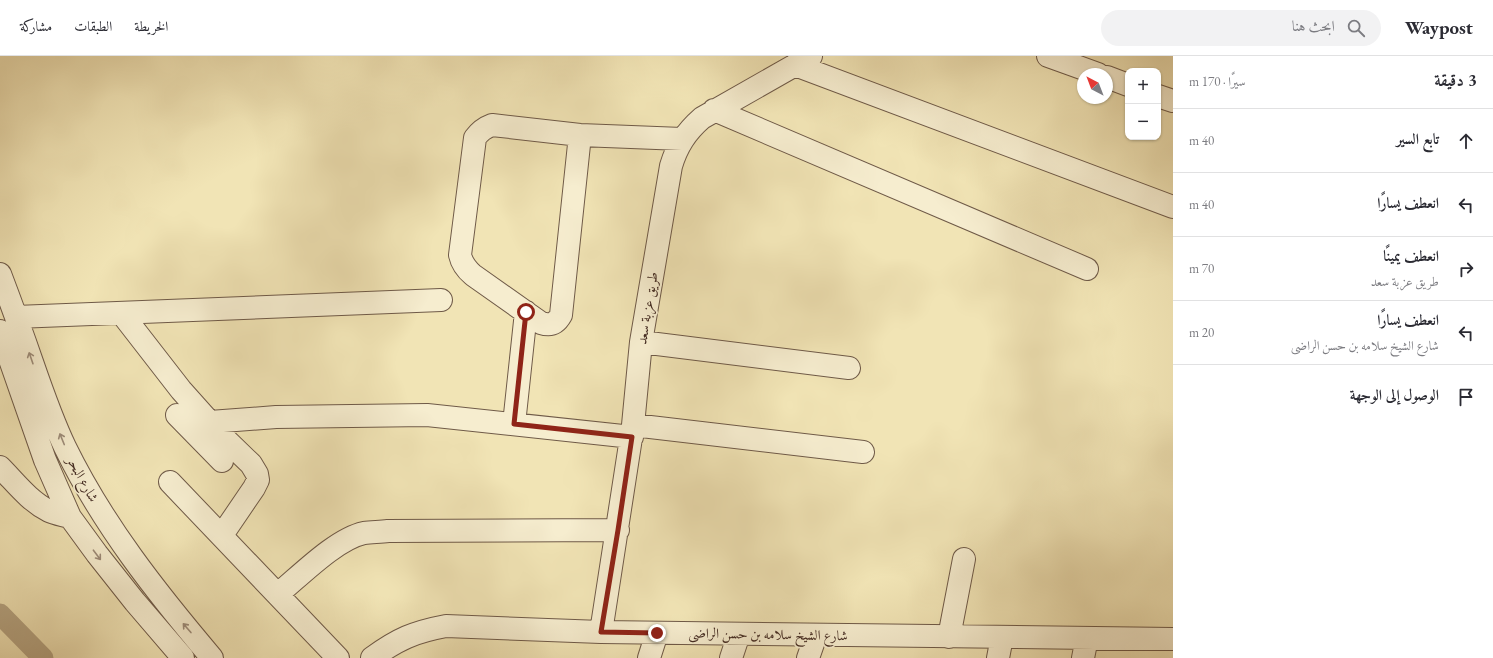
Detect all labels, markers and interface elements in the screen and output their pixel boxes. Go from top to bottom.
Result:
search box [1101,10,1381,46]
text: Waypost [1405,15,1473,40]
text: ابحث هنا [1292,16,1335,35]
text: مشاركة [20,17,52,35]
text: الطبقات [74,17,112,35]
text: الخريطة [134,17,168,35]
icon: search [1345,17,1367,39]
north arrow [1077,68,1113,104]
map controls [1125,68,1161,140]
button: + [1125,68,1161,104]
text: 3 دقيقة [1434,69,1477,91]
text: سيرًا · 170 m [1189,73,1246,90]
button: − [1125,104,1161,140]
text: تابع السير [1396,129,1439,148]
icon: ahead [1455,130,1477,152]
text: 40 m [1189,132,1214,149]
text: انعطف يسارًا [1377,193,1439,212]
icon: left [1455,194,1477,216]
text: 40 m [1189,196,1214,213]
text: انعطف يمينًا [1383,246,1439,265]
icon: right [1455,258,1477,280]
text: 70 m [1189,260,1214,277]
street label: طريق عزبة سعد [632,270,663,346]
text: طريق عزبة سعد [1371,273,1439,290]
route start [517,303,535,321]
text: انعطف يسارًا [1377,310,1439,329]
icon: left [1455,322,1477,344]
text: 20 m [1189,324,1214,341]
text: شارع الشيخ سلامه بن حسن الراضى [1291,337,1439,354]
one-way arrow [26,352,34,364]
text: الوصول إلى الوجهة [1350,385,1439,404]
icon: arrive [1455,386,1477,408]
one-way arrow [57,433,65,445]
street label: شارع البحر [60,451,103,506]
one-way arrow [93,549,102,560]
one-way arrow [183,623,192,634]
route end [648,624,666,642]
street label: شارع الشيخ سلامه بن حسن الراضى [688,624,848,648]

